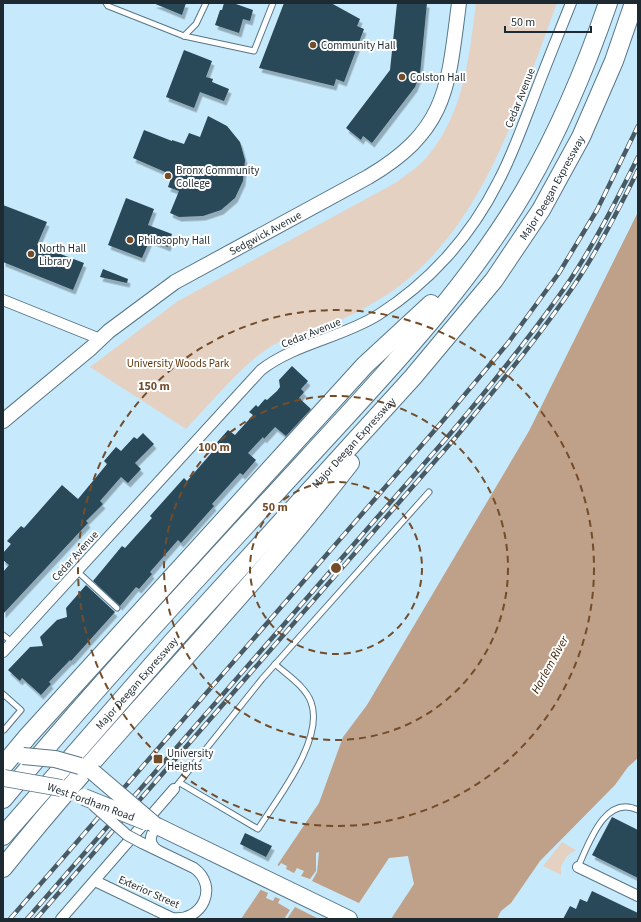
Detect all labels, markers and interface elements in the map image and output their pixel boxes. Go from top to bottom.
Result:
scale bar [505,8,591,34]
text: 50 m [511,14,535,31]
place label: Community Hall [321,38,396,53]
marker: Community Hall [308,40,318,50]
street label: Cedar Avenue [501,65,539,130]
place label: Colston Hall [410,70,466,85]
marker: Colston Hall [397,72,407,82]
street label: Major Deegan Expressway [516,133,588,243]
place label: Bronx Community College [176,163,259,191]
marker: Bronx Community College [163,171,173,181]
street label: Sedgwick Avenue [226,207,305,259]
place label: Philosophy Hall [138,233,210,248]
marker: Philosophy Hall [125,235,135,245]
place label: North Hall Library [39,241,86,269]
marker: North Hall Library [26,249,36,259]
street label: Cedar Avenue [279,314,344,352]
park label: University Woods Park [127,356,230,371]
text: 150 m [138,378,170,395]
street label: Major Deegan Expressway [308,394,399,491]
text: 100 m [198,439,230,456]
text: 50 m [262,499,288,516]
street label: Cedar Avenue [48,527,102,585]
centre of rings [329,561,343,575]
water label: Harlem River [527,632,573,697]
street label: Major Deegan Expressway [92,634,181,733]
place label: University Heights [167,746,213,774]
marker: University Heights [152,753,164,765]
street label: West Fordham Road [45,779,137,825]
street label: Exterior Street [116,872,182,912]

